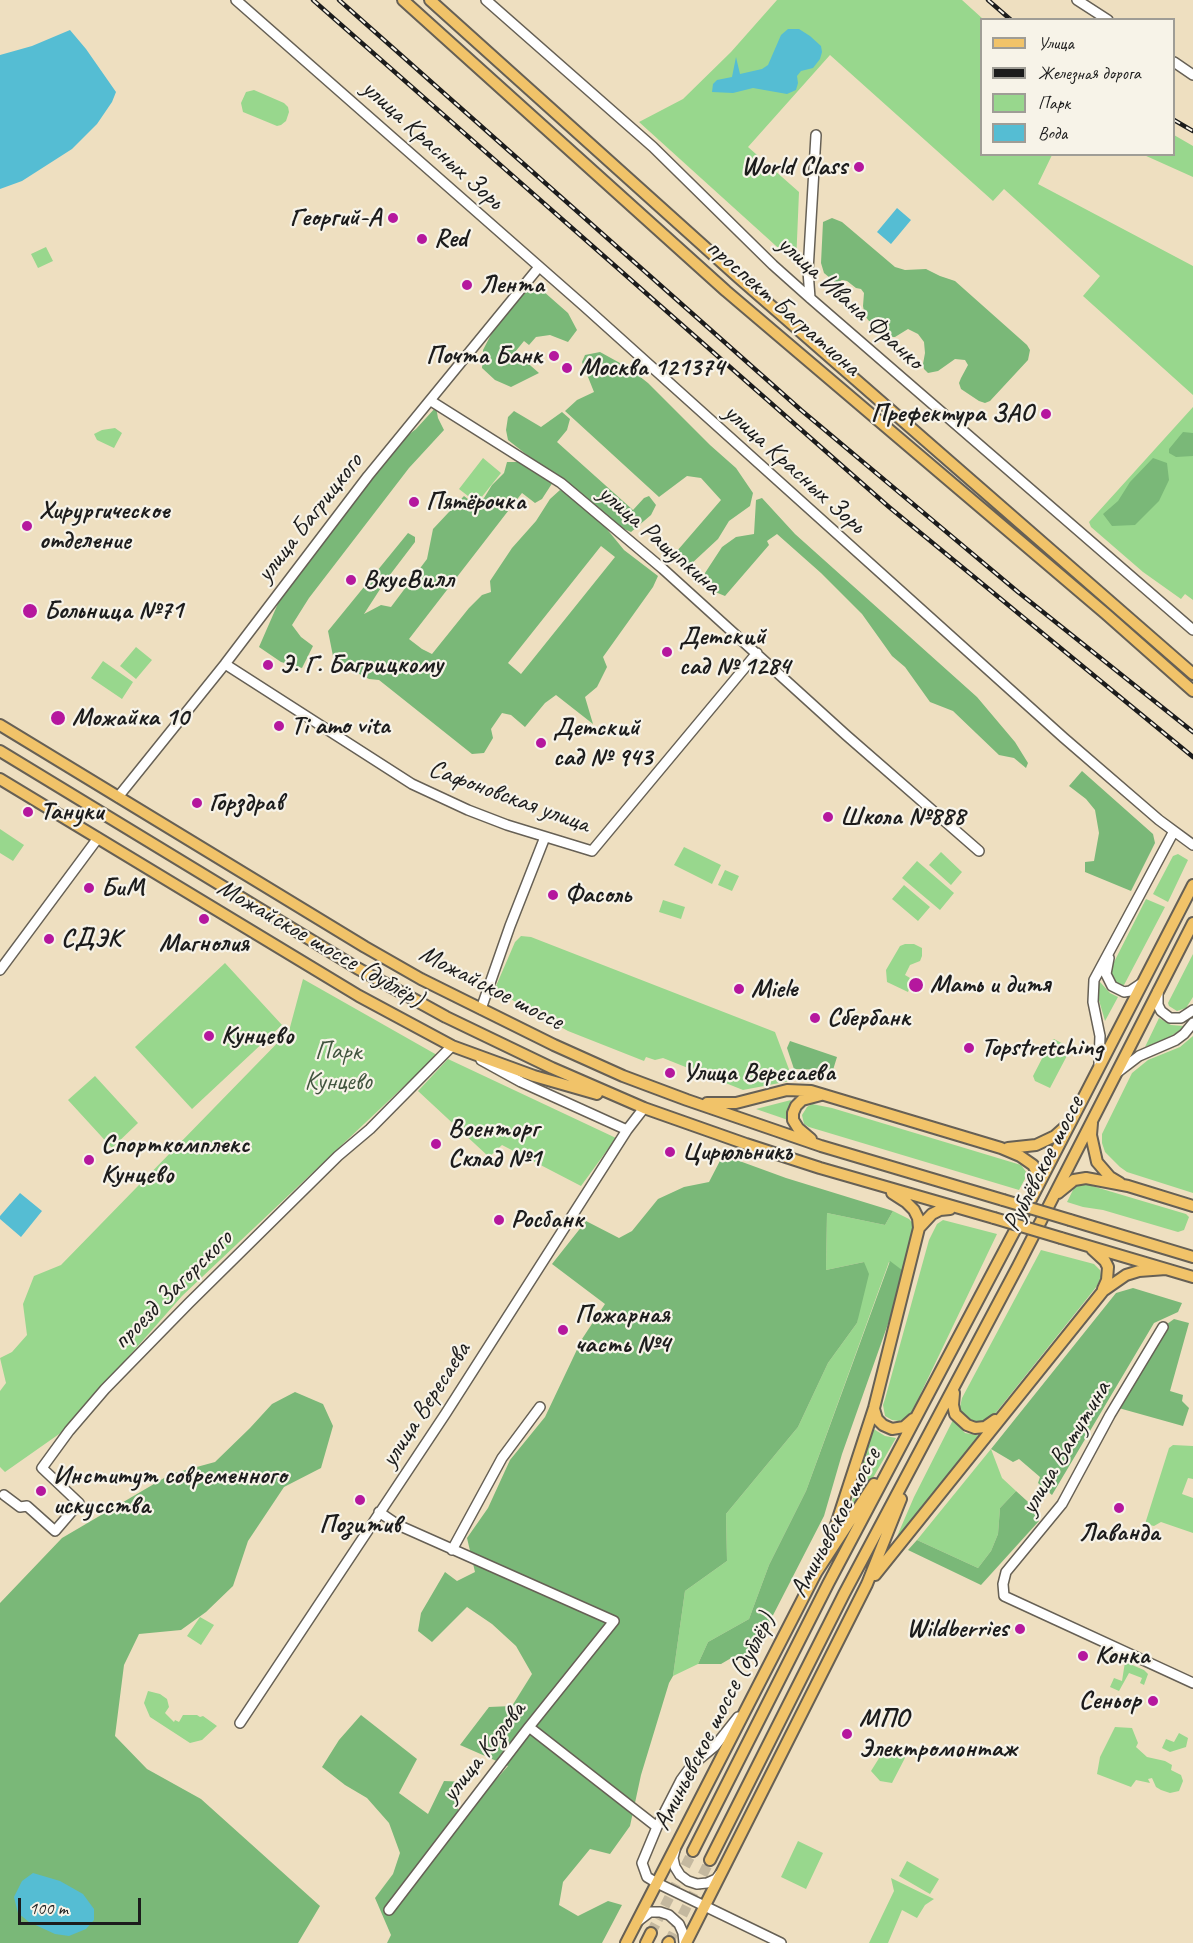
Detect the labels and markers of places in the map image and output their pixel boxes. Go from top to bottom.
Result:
place label: World Class [741,151,847,183]
marker: World Class [852,160,866,174]
place label: Георгий-А [290,202,381,234]
marker: Георгий-А [386,211,400,225]
place label: Red [434,223,467,255]
marker: Red [415,232,429,246]
place label: Лента [479,269,544,301]
marker: Лента [460,278,474,292]
place label: Почта Банк [426,340,542,372]
marker: Почта Банк [547,349,561,363]
place label: Москва 121374 [579,352,724,384]
marker: Москва 121374 [560,361,574,375]
place label: Префектура ЗАО [871,398,1034,430]
marker: Префектура ЗАО [1039,407,1053,421]
place label: Пятёрочка [426,486,526,518]
place label: Хирургическое отделение [39,495,170,556]
marker: Пятёрочка [407,495,421,509]
marker: Хирургическое отделение [20,519,34,533]
place label: ВкусВилл [363,564,454,596]
marker: ВкусВилл [344,573,358,587]
place label: Больница №71 [44,595,183,627]
marker: Больница №71 [21,602,39,620]
place label: Детский сад № 1284 [679,621,790,682]
marker: Детский сад № 1284 [660,645,674,659]
place label: Э. Г. Багрицкому [280,649,443,681]
marker: Э. Г. Багрицкому [261,658,275,672]
place label: Можайка 10 [72,702,189,734]
marker: Можайка 10 [49,709,67,727]
place label: Ti amo vita [291,710,390,742]
place label: Детский сад № 943 [553,712,652,774]
marker: Ti amo vita [272,719,286,733]
marker: Детский сад № 943 [534,736,548,750]
place label: Горздрав [209,787,283,819]
place label: Тануки [40,796,103,828]
marker: Горздрав [190,796,204,810]
place label: Школа №888 [840,801,965,833]
marker: Тануки [21,805,35,819]
marker: Школа №888 [821,810,835,824]
place label: БиМ [101,872,145,904]
place label: Фасоль [565,879,631,911]
marker: БиМ [82,881,96,895]
marker: Фасоль [546,888,560,902]
marker: Магнолия [197,912,211,926]
place label: СДЭК [61,923,121,955]
place label: Магнолия [159,928,249,960]
marker: СДЭК [42,932,56,946]
place label: Мать и дитя [930,969,1051,1001]
place label: Miele [751,973,797,1005]
marker: Мать и дитя [907,976,925,994]
marker: Miele [732,982,746,996]
place label: Сбербанк [827,1002,910,1034]
marker: Сбербанк [808,1011,822,1025]
place label: Кунцево [221,1020,294,1052]
marker: Кунцево [202,1029,216,1043]
place label: Topstretching [981,1032,1103,1064]
marker: Topstretching [962,1041,976,1055]
place label: Улица Вересаева [682,1057,835,1089]
marker: Улица Вересаева [663,1066,677,1080]
place label: Военторг Склад №1 [448,1113,541,1174]
place label: Спорткомплекс Кунцево [101,1129,250,1190]
place label: Цирюльникъ [682,1136,792,1168]
marker: Военторг Склад №1 [429,1137,443,1151]
marker: Цирюльникъ [663,1145,677,1159]
marker: Спорткомплекс Кунцево [82,1153,96,1167]
place label: Росбанк [511,1204,583,1236]
marker: Росбанк [492,1213,506,1227]
place label: Пожарная часть №4 [575,1299,670,1360]
marker: Пожарная часть №4 [556,1323,570,1337]
place label: Институт современного искусства [53,1460,287,1522]
marker: Институт современного искусства [34,1484,48,1498]
marker: Позитив [353,1493,367,1507]
marker: Лаванда [1112,1501,1126,1515]
place label: Позитив [319,1509,401,1541]
place label: Лаванда [1078,1517,1160,1549]
place label: Wildberries [906,1613,1008,1645]
marker: Wildberries [1013,1622,1027,1636]
place label: Конка [1095,1640,1150,1672]
marker: Конка [1076,1649,1090,1663]
place label: Сеньор [1079,1685,1141,1717]
marker: Сеньор [1146,1694,1160,1708]
place label: МПО Электромонтаж [859,1703,1017,1764]
marker: МПО Электромонтаж [840,1727,854,1741]

